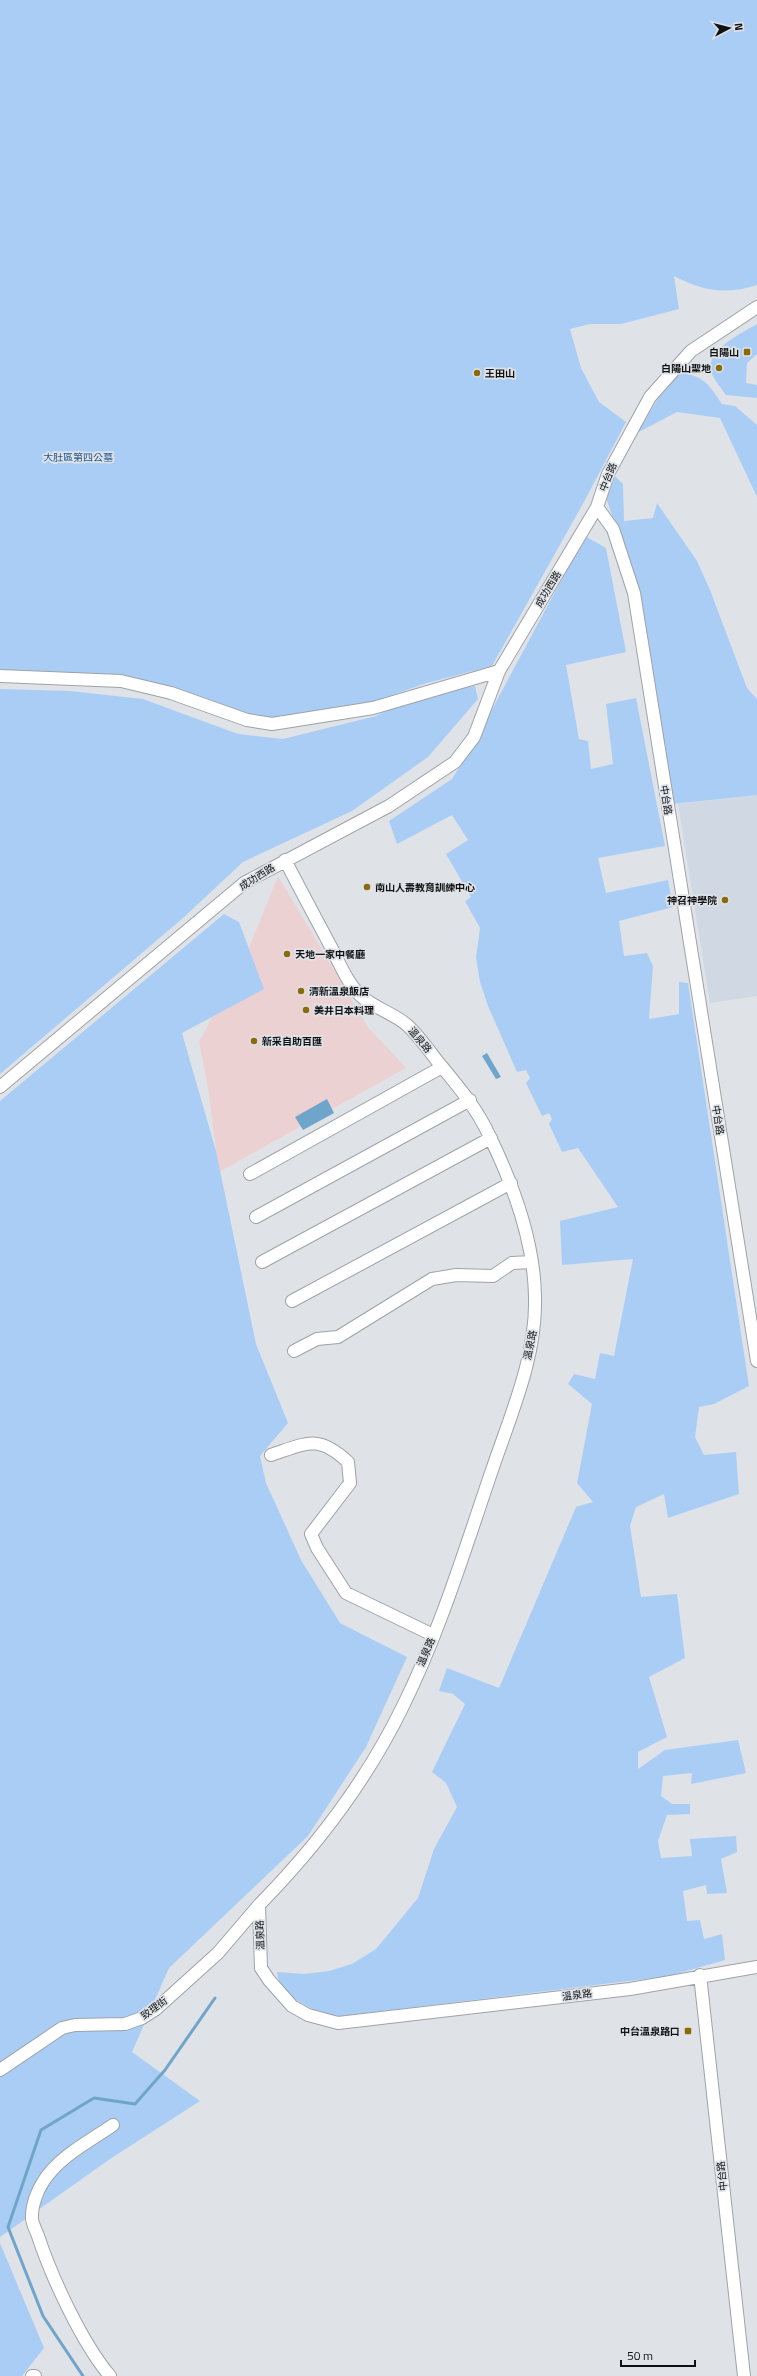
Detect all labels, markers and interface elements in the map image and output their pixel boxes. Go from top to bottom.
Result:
north arrow [709,8,749,48]
text: N [731,22,747,32]
place label: 白陽山 [709,345,739,360]
marker: 白陽山 [742,347,752,357]
place label: 白陽山聖地 [661,361,711,376]
marker: 白陽山聖地 [714,363,724,373]
place label: 王田山 [485,366,515,381]
marker: 王田山 [472,368,482,378]
park label: 大肚區第四公墓 [43,450,113,465]
street label: 中台路 [595,460,621,494]
street label: 成功西路 [531,568,565,610]
street label: 中台路 [656,784,676,816]
street label: 成功西路 [236,860,278,894]
place label: 南山人壽教育訓練中心 [375,880,475,895]
marker: 南山人壽教育訓練中心 [362,882,372,892]
place label: 神召神學院 [667,893,717,908]
marker: 神召神學院 [720,895,730,905]
place label: 天地一家中餐廳 [295,947,365,962]
marker: 天地一家中餐廳 [282,949,292,959]
place label: 清新溫泉飯店 [309,984,369,999]
marker: 清新溫泉飯店 [296,986,306,996]
place label: 美井日本料理 [314,1003,374,1018]
marker: 美井日本料理 [301,1005,311,1015]
street label: 溫泉路 [405,1024,435,1056]
place label: 新采自助百匯 [262,1034,322,1049]
marker: 新采自助百匯 [249,1036,259,1046]
street label: 中台路 [708,1104,728,1136]
street label: 溫泉路 [520,1329,540,1361]
street label: 溫泉路 [413,1635,439,1669]
street label: 溫泉路 [252,1920,268,1950]
street label: 溫泉路 [561,1986,593,2004]
street label: 致理街 [137,1993,171,2023]
place label: 中台溫泉路口 [620,2024,680,2039]
marker: 中台溫泉路口 [683,2026,693,2036]
street label: 中台路 [713,2160,731,2192]
scale bar [621,2342,695,2368]
text: 50 m [627,2346,653,2365]

